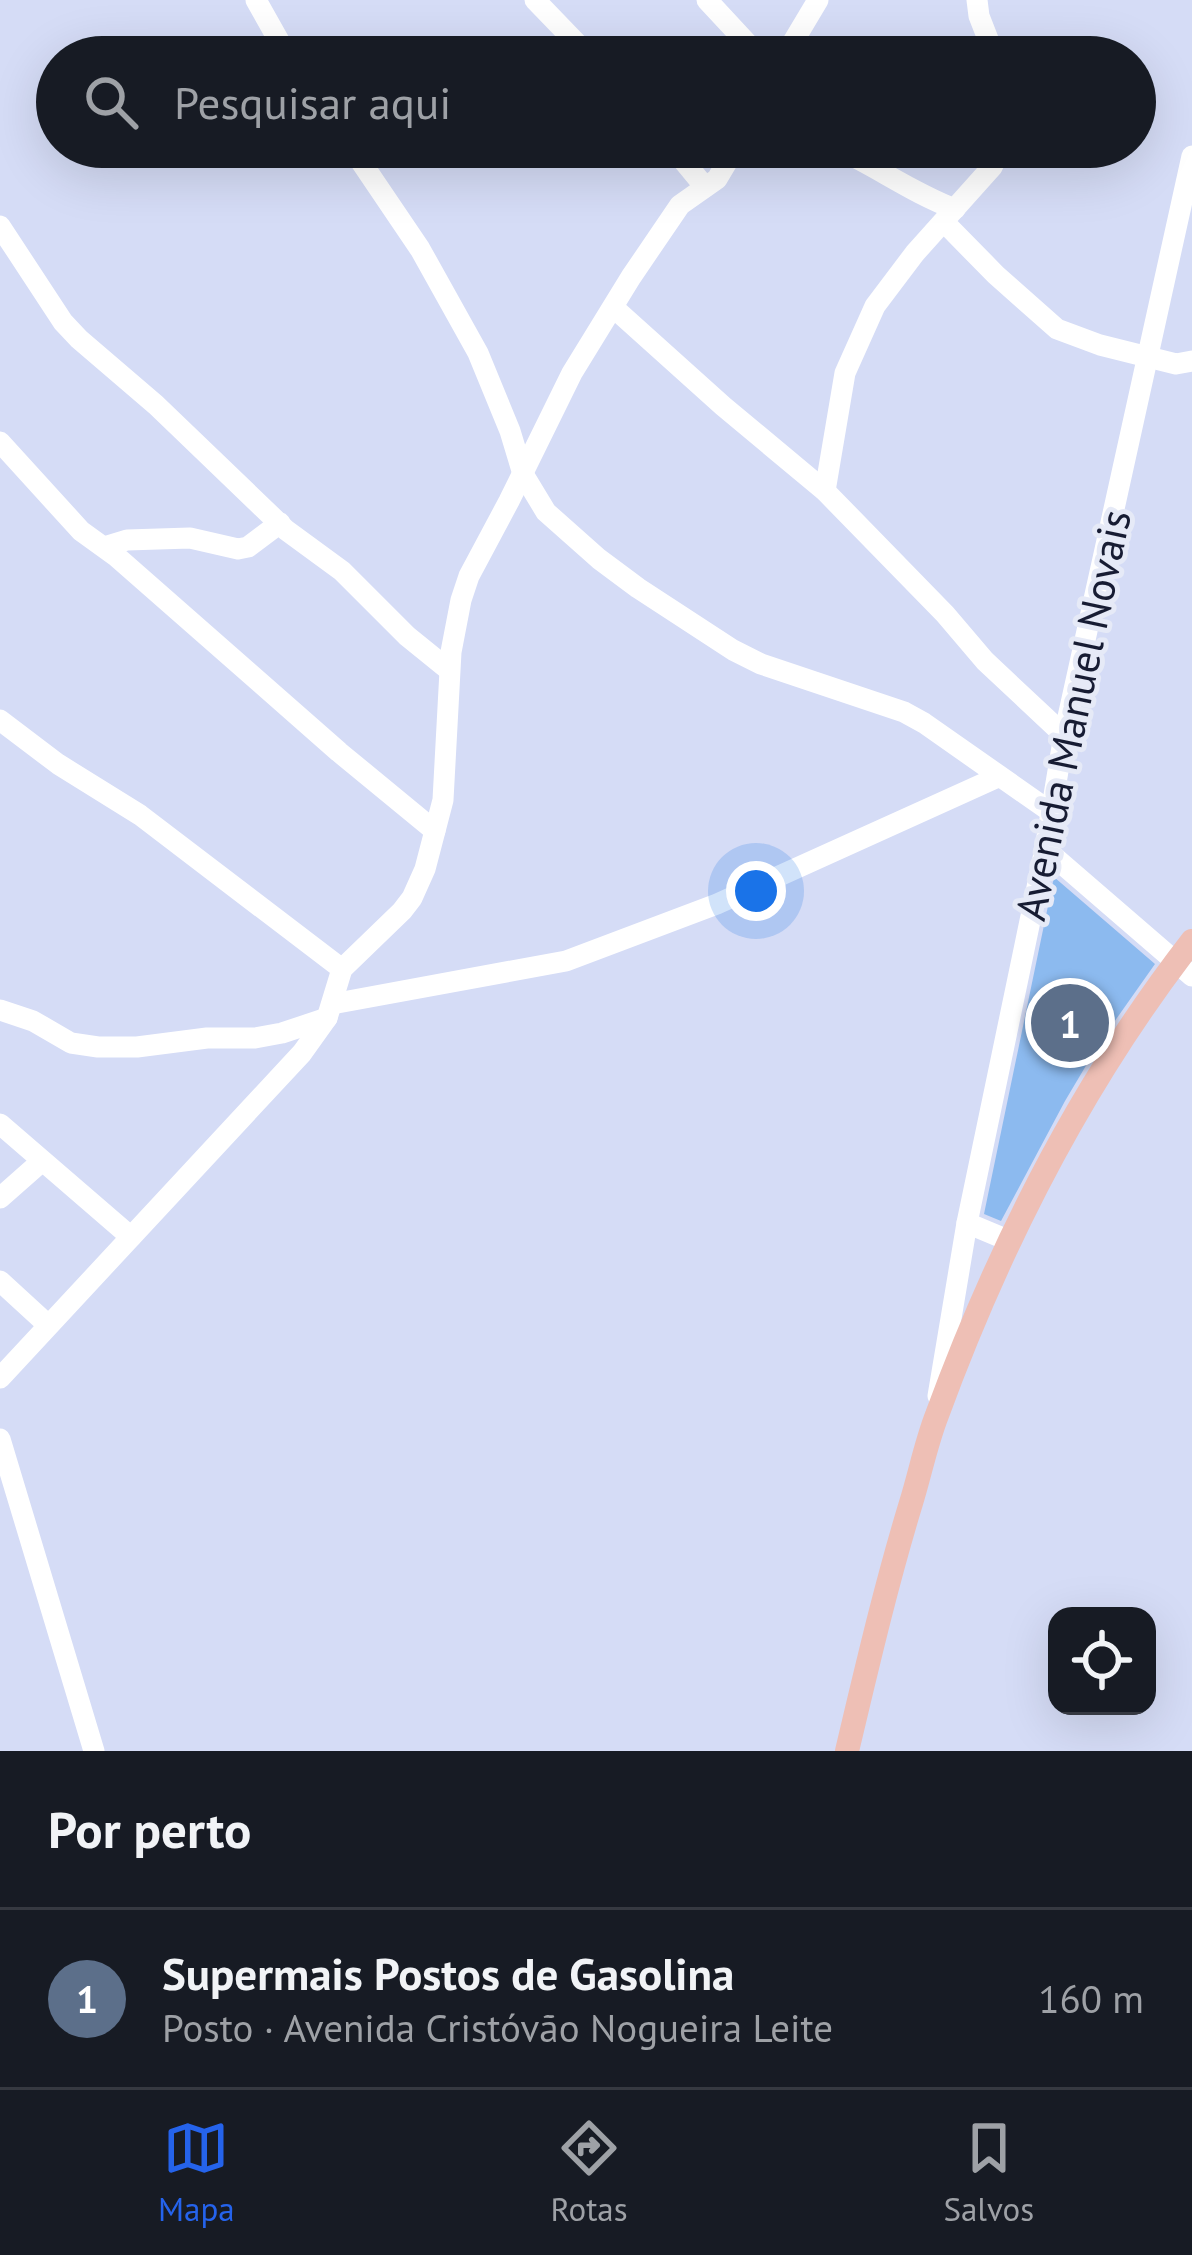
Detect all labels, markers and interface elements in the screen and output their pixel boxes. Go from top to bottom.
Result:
search box [36,36,1156,168]
icon: search [78,69,144,135]
text: Pesquisar aqui [174,73,451,131]
street label: Avenida Manuel Novais [1002,505,1143,925]
your location [726,861,786,921]
pin: 1 [1031,978,1109,1068]
map controls [1048,1607,1156,1715]
button: locate [1048,1607,1156,1715]
text: Por perto [48,1796,251,1862]
text: Supermais Postos de Gasolina [162,1944,734,2002]
text: 1 [76,1973,98,2024]
text: 160 m [1038,1973,1144,2024]
text: Posto · Avenida Cristóvão Nogueira Leite [162,2002,833,2053]
tab: Mapa [158,2115,235,2230]
tab: Rotas [550,2115,628,2230]
tab: Salvos [943,2115,1034,2230]

